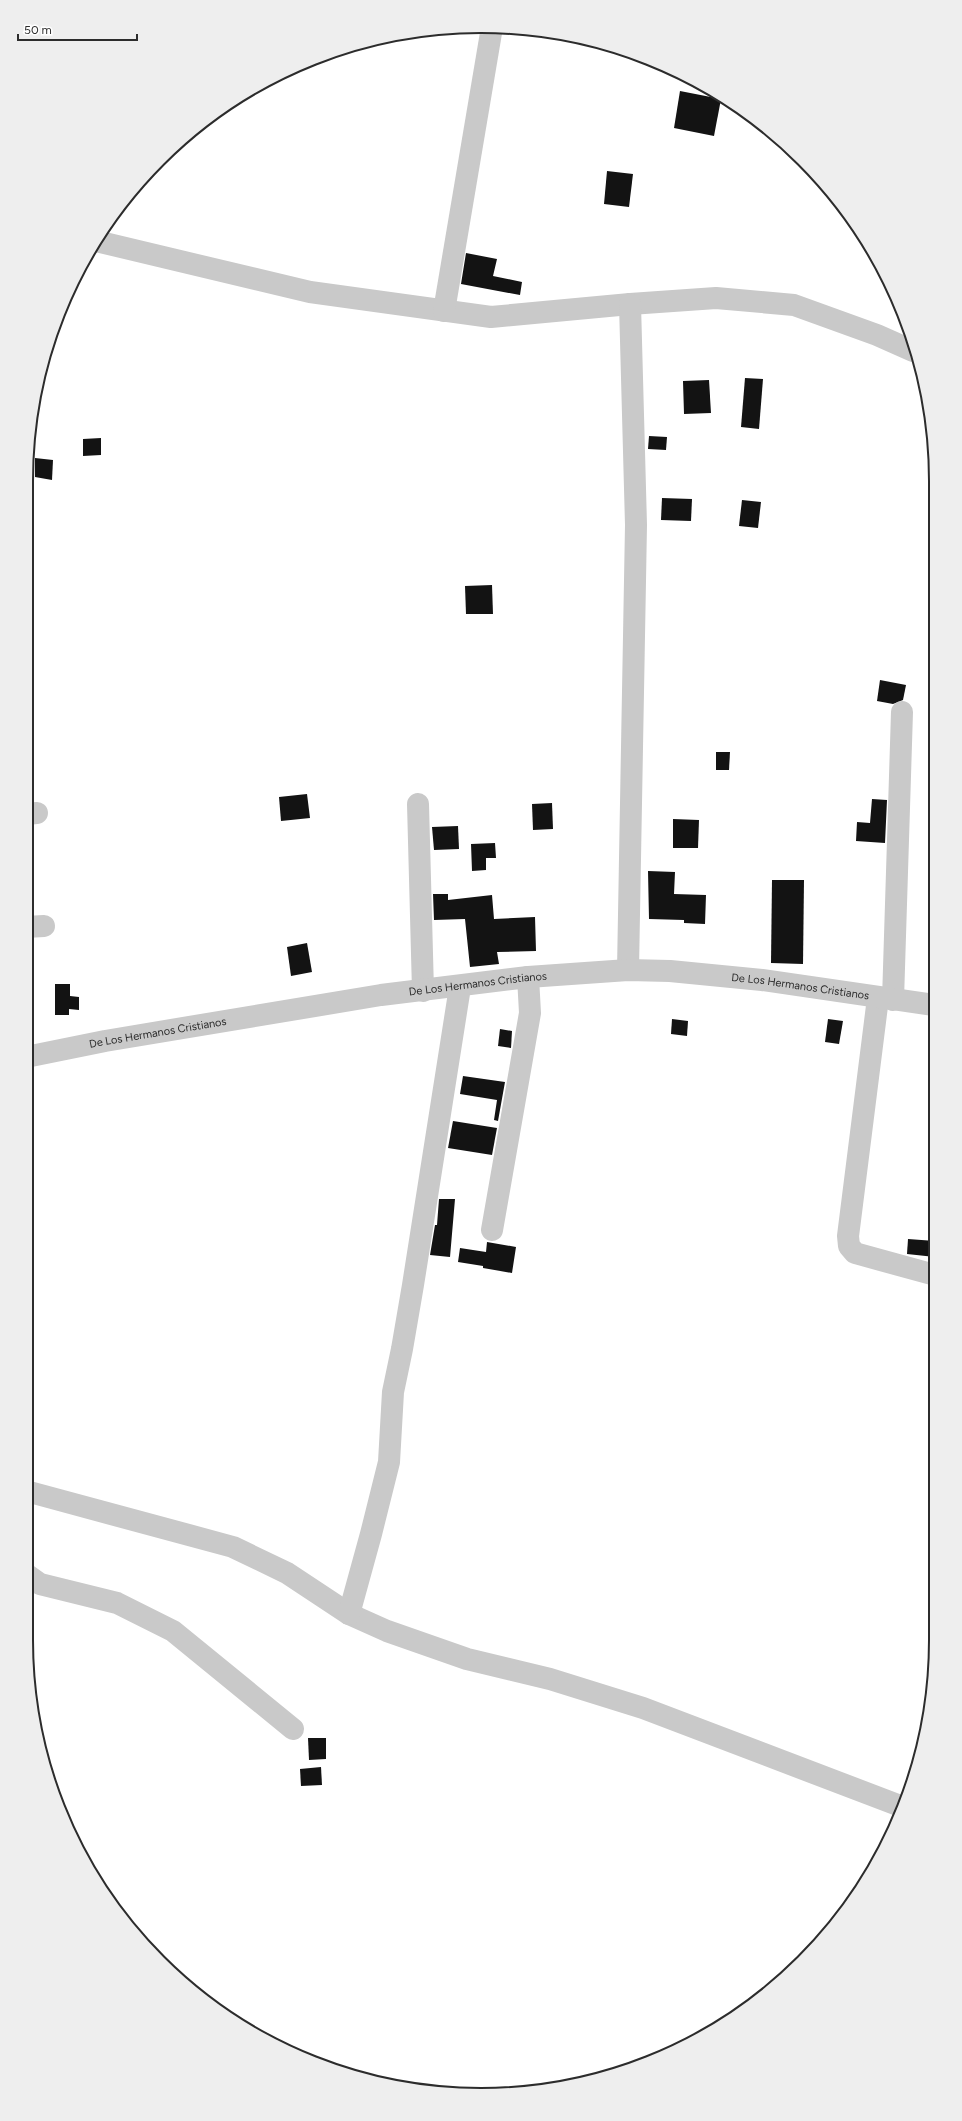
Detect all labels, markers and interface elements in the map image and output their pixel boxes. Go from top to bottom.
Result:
scale bar [18,16,137,42]
text: 50 m [24,23,52,37]
street label: De Los Hermanos Cristianos [408,970,547,999]
street label: De Los Hermanos Cristianos [731,971,870,1003]
street label: De Los Hermanos Cristianos [88,1015,227,1051]

